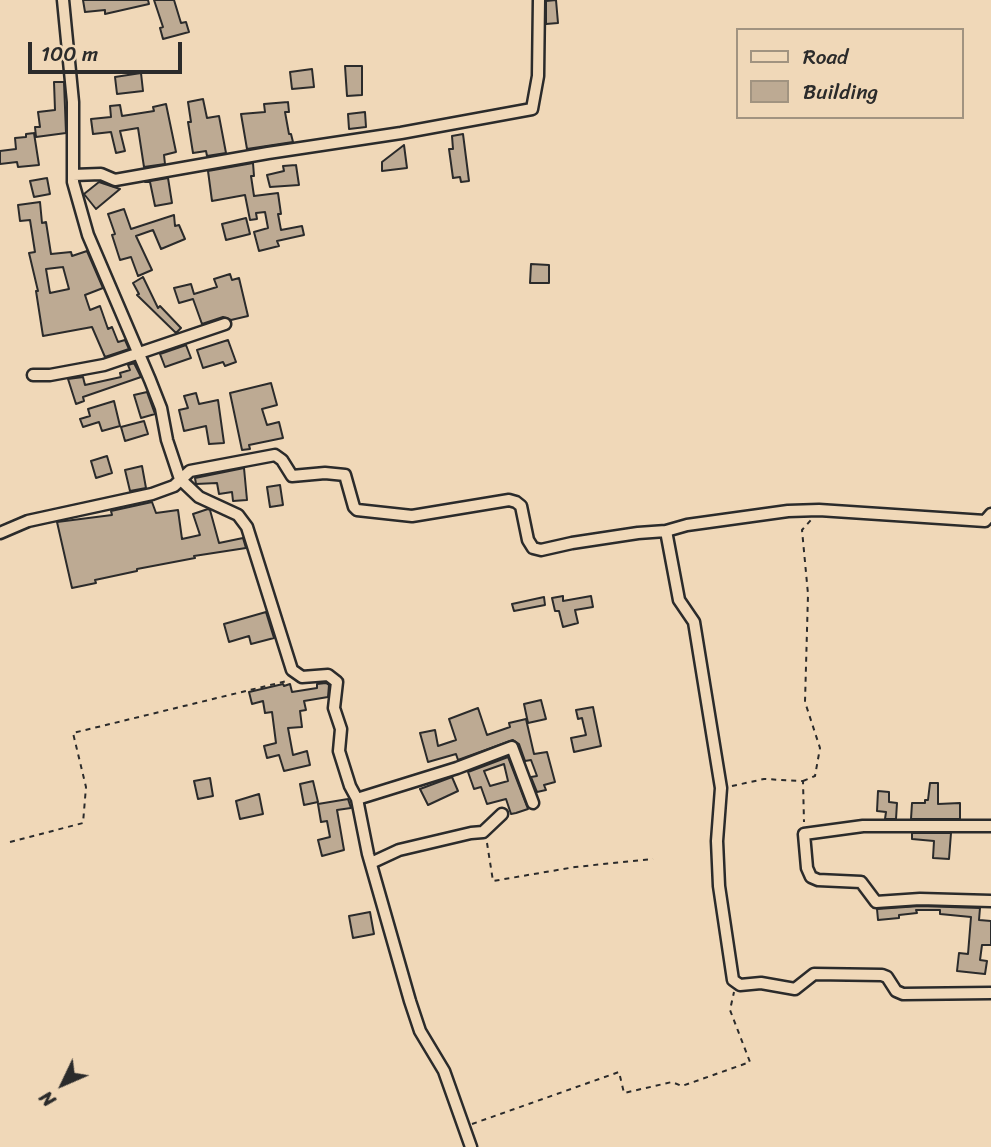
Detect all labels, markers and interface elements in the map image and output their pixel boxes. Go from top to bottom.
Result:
scale bar [32,28,186,72]
legend [736,28,963,119]
text: 100 m [41,35,98,73]
text: Road [803,38,848,76]
text: Building [803,73,878,111]
north arrow [28,1049,98,1119]
text: N [31,1083,64,1115]

